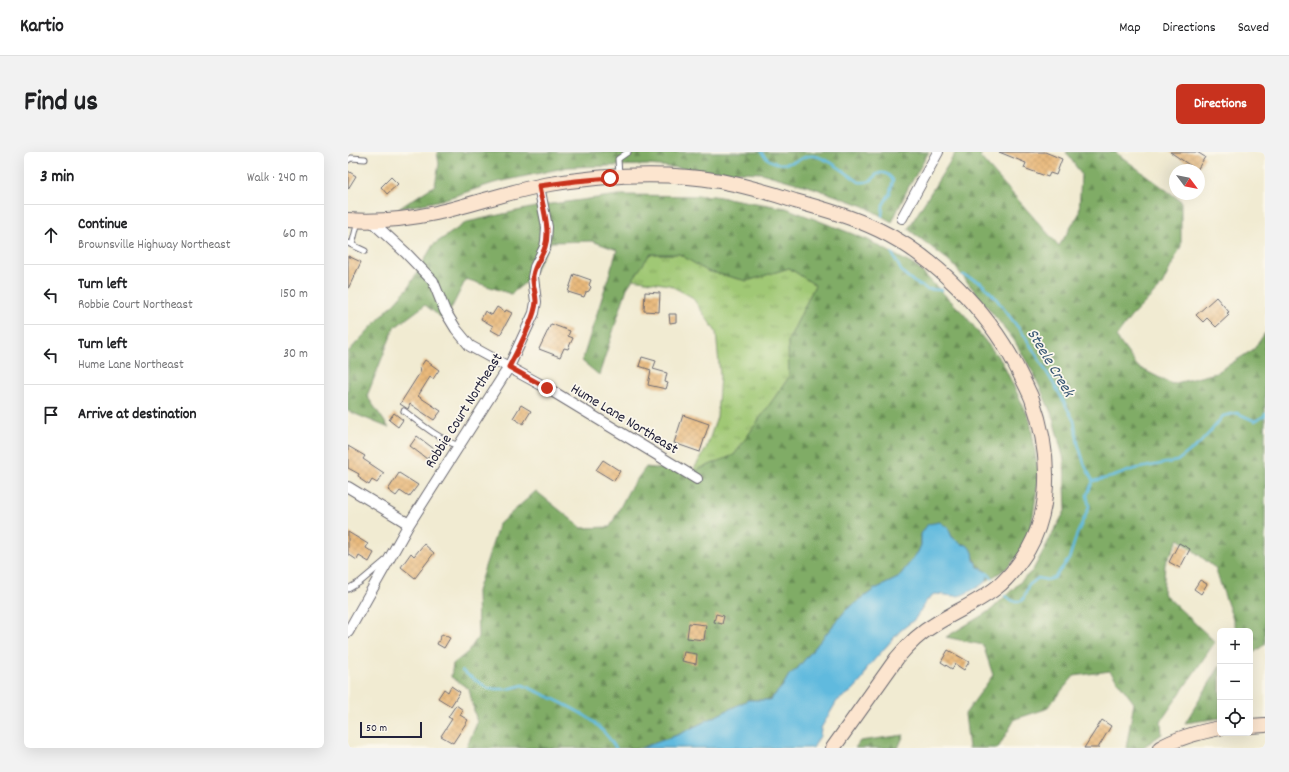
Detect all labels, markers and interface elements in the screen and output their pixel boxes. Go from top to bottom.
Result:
text: Kartio [20,14,64,41]
text: Map [1119,18,1141,38]
text: Directions [1163,18,1216,38]
text: Saved [1238,18,1269,38]
text: Find us [24,84,98,124]
button: Directions [1176,84,1265,124]
north arrow [1169,164,1205,200]
text: 3 min [40,166,74,190]
text: Walk · 240 m [247,169,308,188]
route start [601,169,619,187]
text: Continue [78,214,127,236]
icon: ahead [40,224,62,246]
text: 60 m [283,225,308,244]
text: Brownsville Highway Northeast [78,236,231,255]
text: Turn left [78,274,127,296]
icon: left [40,284,62,306]
text: 150 m [280,285,308,304]
text: Robbie Court Northeast [78,296,193,315]
water label: Steele Creek [1020,325,1080,403]
text: Turn left [78,334,127,356]
icon: left [40,344,62,366]
text: 30 m [283,345,308,364]
street label: Robbie Court Northeast [420,349,509,473]
text: Hume Lane Northeast [78,356,184,375]
route end [538,379,556,397]
street label: Hume Lane Northeast [566,379,682,461]
icon: arrive [40,404,62,426]
text: Arrive at destination [78,404,196,426]
map controls [1217,628,1253,736]
button: + [1217,628,1253,664]
button: − [1217,664,1253,700]
button: locate [1217,700,1253,736]
scale bar [360,720,422,739]
text: 50 m [366,721,387,737]

